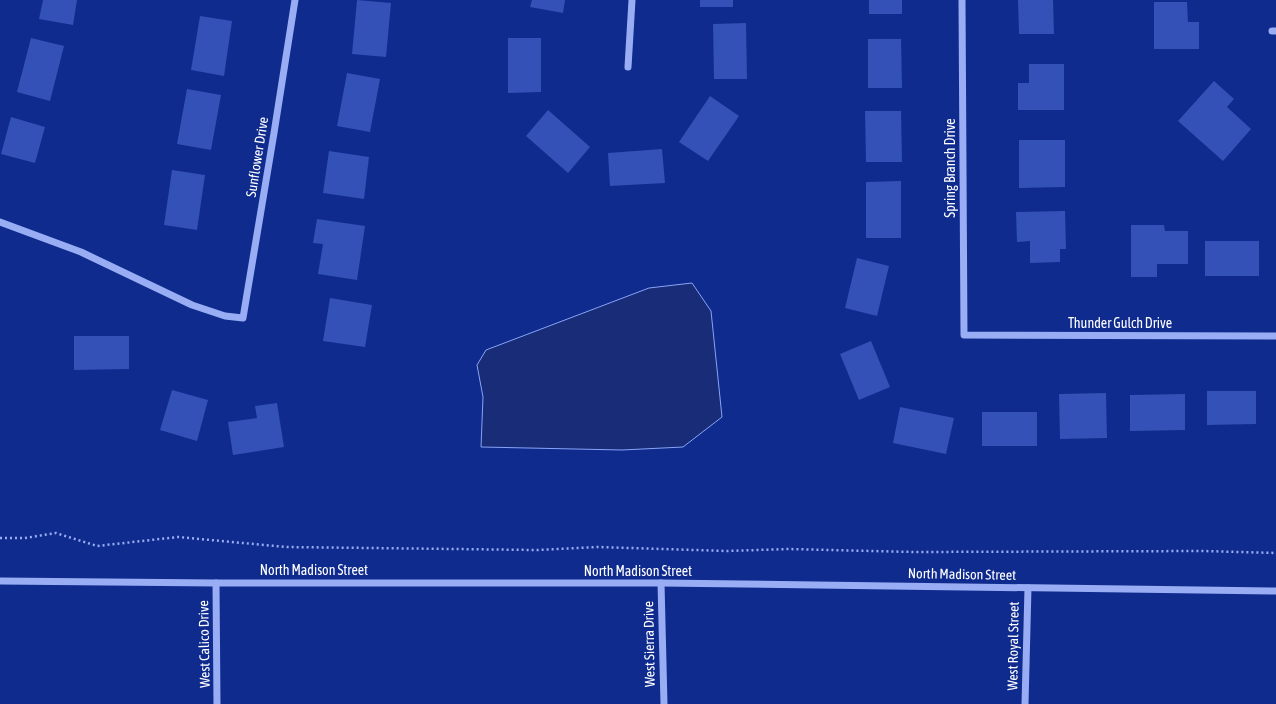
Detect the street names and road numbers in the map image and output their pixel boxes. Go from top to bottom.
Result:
street label: Sunflower Drive [243,116,271,198]
street label: Spring Branch Drive [942,118,958,218]
street label: Thunder Gulch Drive [1068,315,1172,331]
street label: North Madison Street [260,562,368,578]
street label: North Madison Street [584,563,692,579]
street label: North Madison Street [908,565,1016,583]
street label: West Calico Drive [195,600,213,688]
street label: West Sierra Drive [640,601,658,687]
street label: West Royal Street [1004,601,1022,691]

